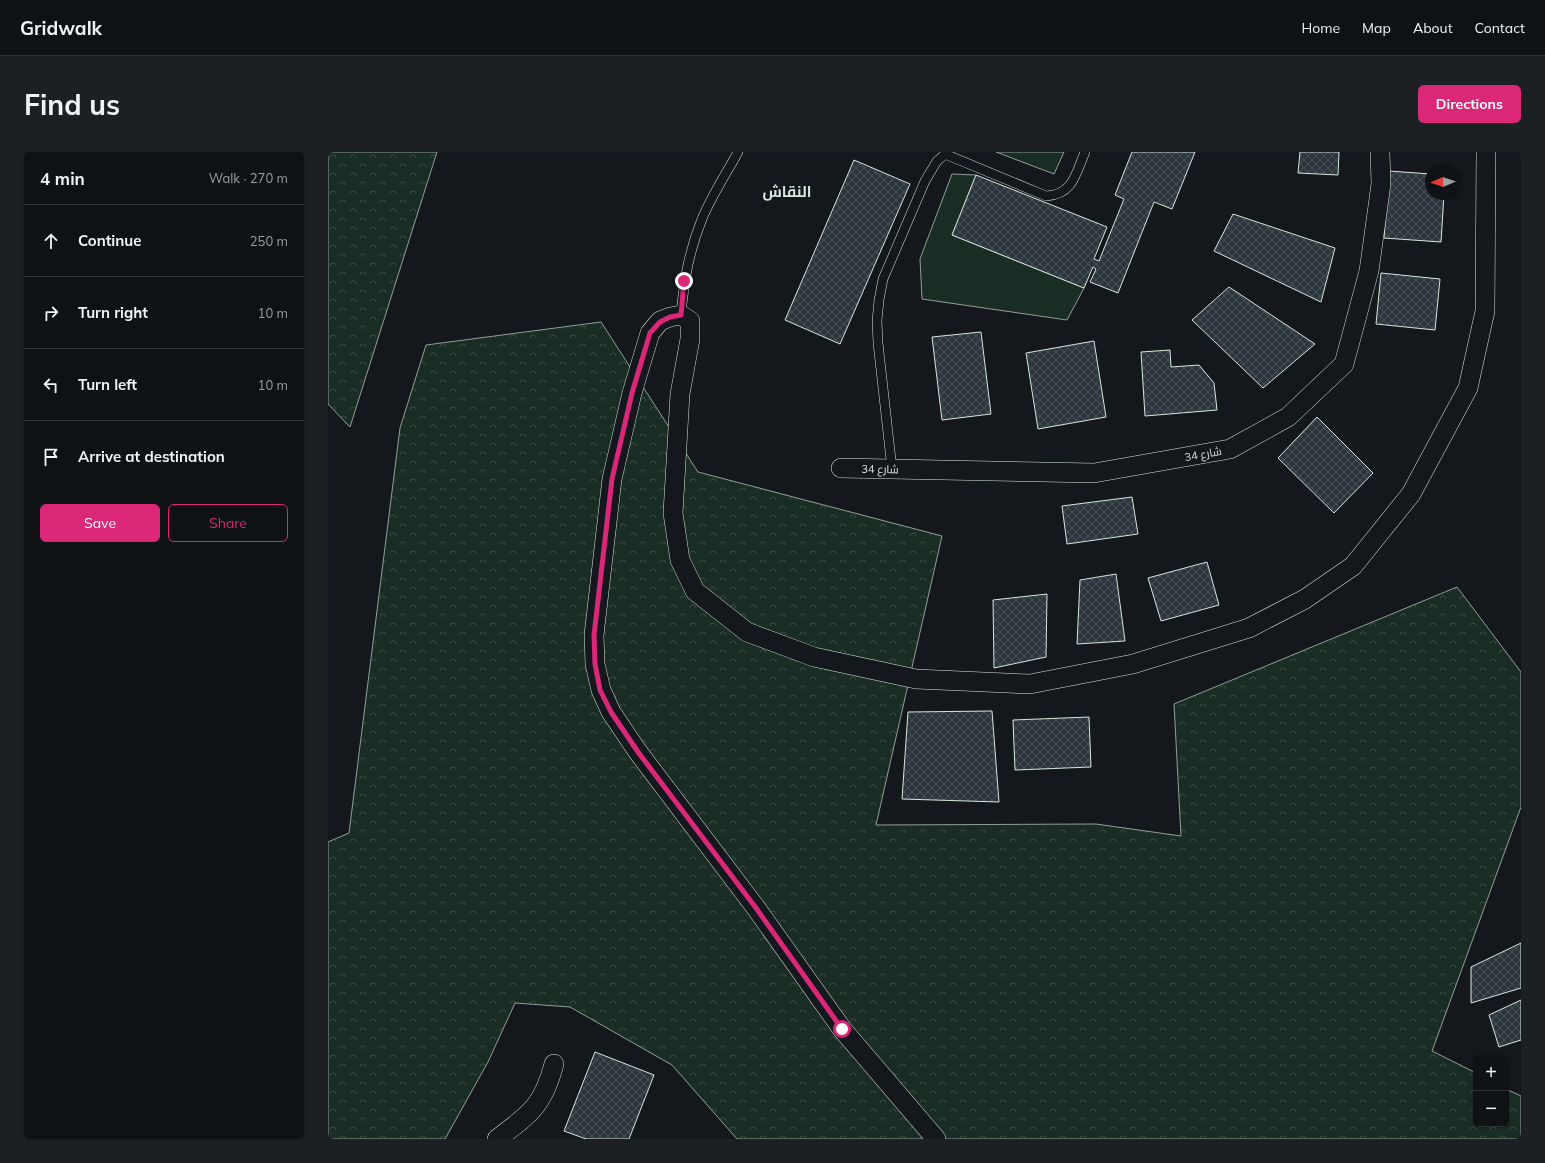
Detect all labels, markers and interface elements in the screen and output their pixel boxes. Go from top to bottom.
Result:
text: Gridwalk [20,16,102,40]
text: Home [1301,19,1340,37]
text: Map [1362,19,1391,37]
text: About [1413,19,1453,37]
text: Contact [1475,19,1525,37]
button: Directions [1418,85,1521,123]
text: Find us [24,87,120,122]
north arrow [1425,164,1461,200]
text: 4 min [40,168,85,189]
text: Walk · 270 m [209,170,288,186]
district label: النقاش [763,182,811,201]
icon: ahead [40,230,62,252]
text: Continue [78,231,141,250]
text: 250 m [250,233,288,249]
route end [675,272,693,290]
icon: right [40,302,62,324]
text: Turn right [78,303,148,322]
text: 10 m [258,305,288,321]
icon: left [40,374,62,396]
text: Turn left [78,375,137,394]
text: 10 m [258,377,288,393]
street label: شارع 34 [1183,444,1223,465]
icon: arrive [40,446,62,468]
text: Arrive at destination [78,447,225,466]
street label: شارع 34 [861,462,899,477]
button: Save [40,504,160,542]
button: Share [168,504,288,542]
route start [833,1020,851,1038]
map controls [1473,1055,1509,1127]
button: + [1473,1055,1509,1091]
button: − [1473,1091,1509,1127]

